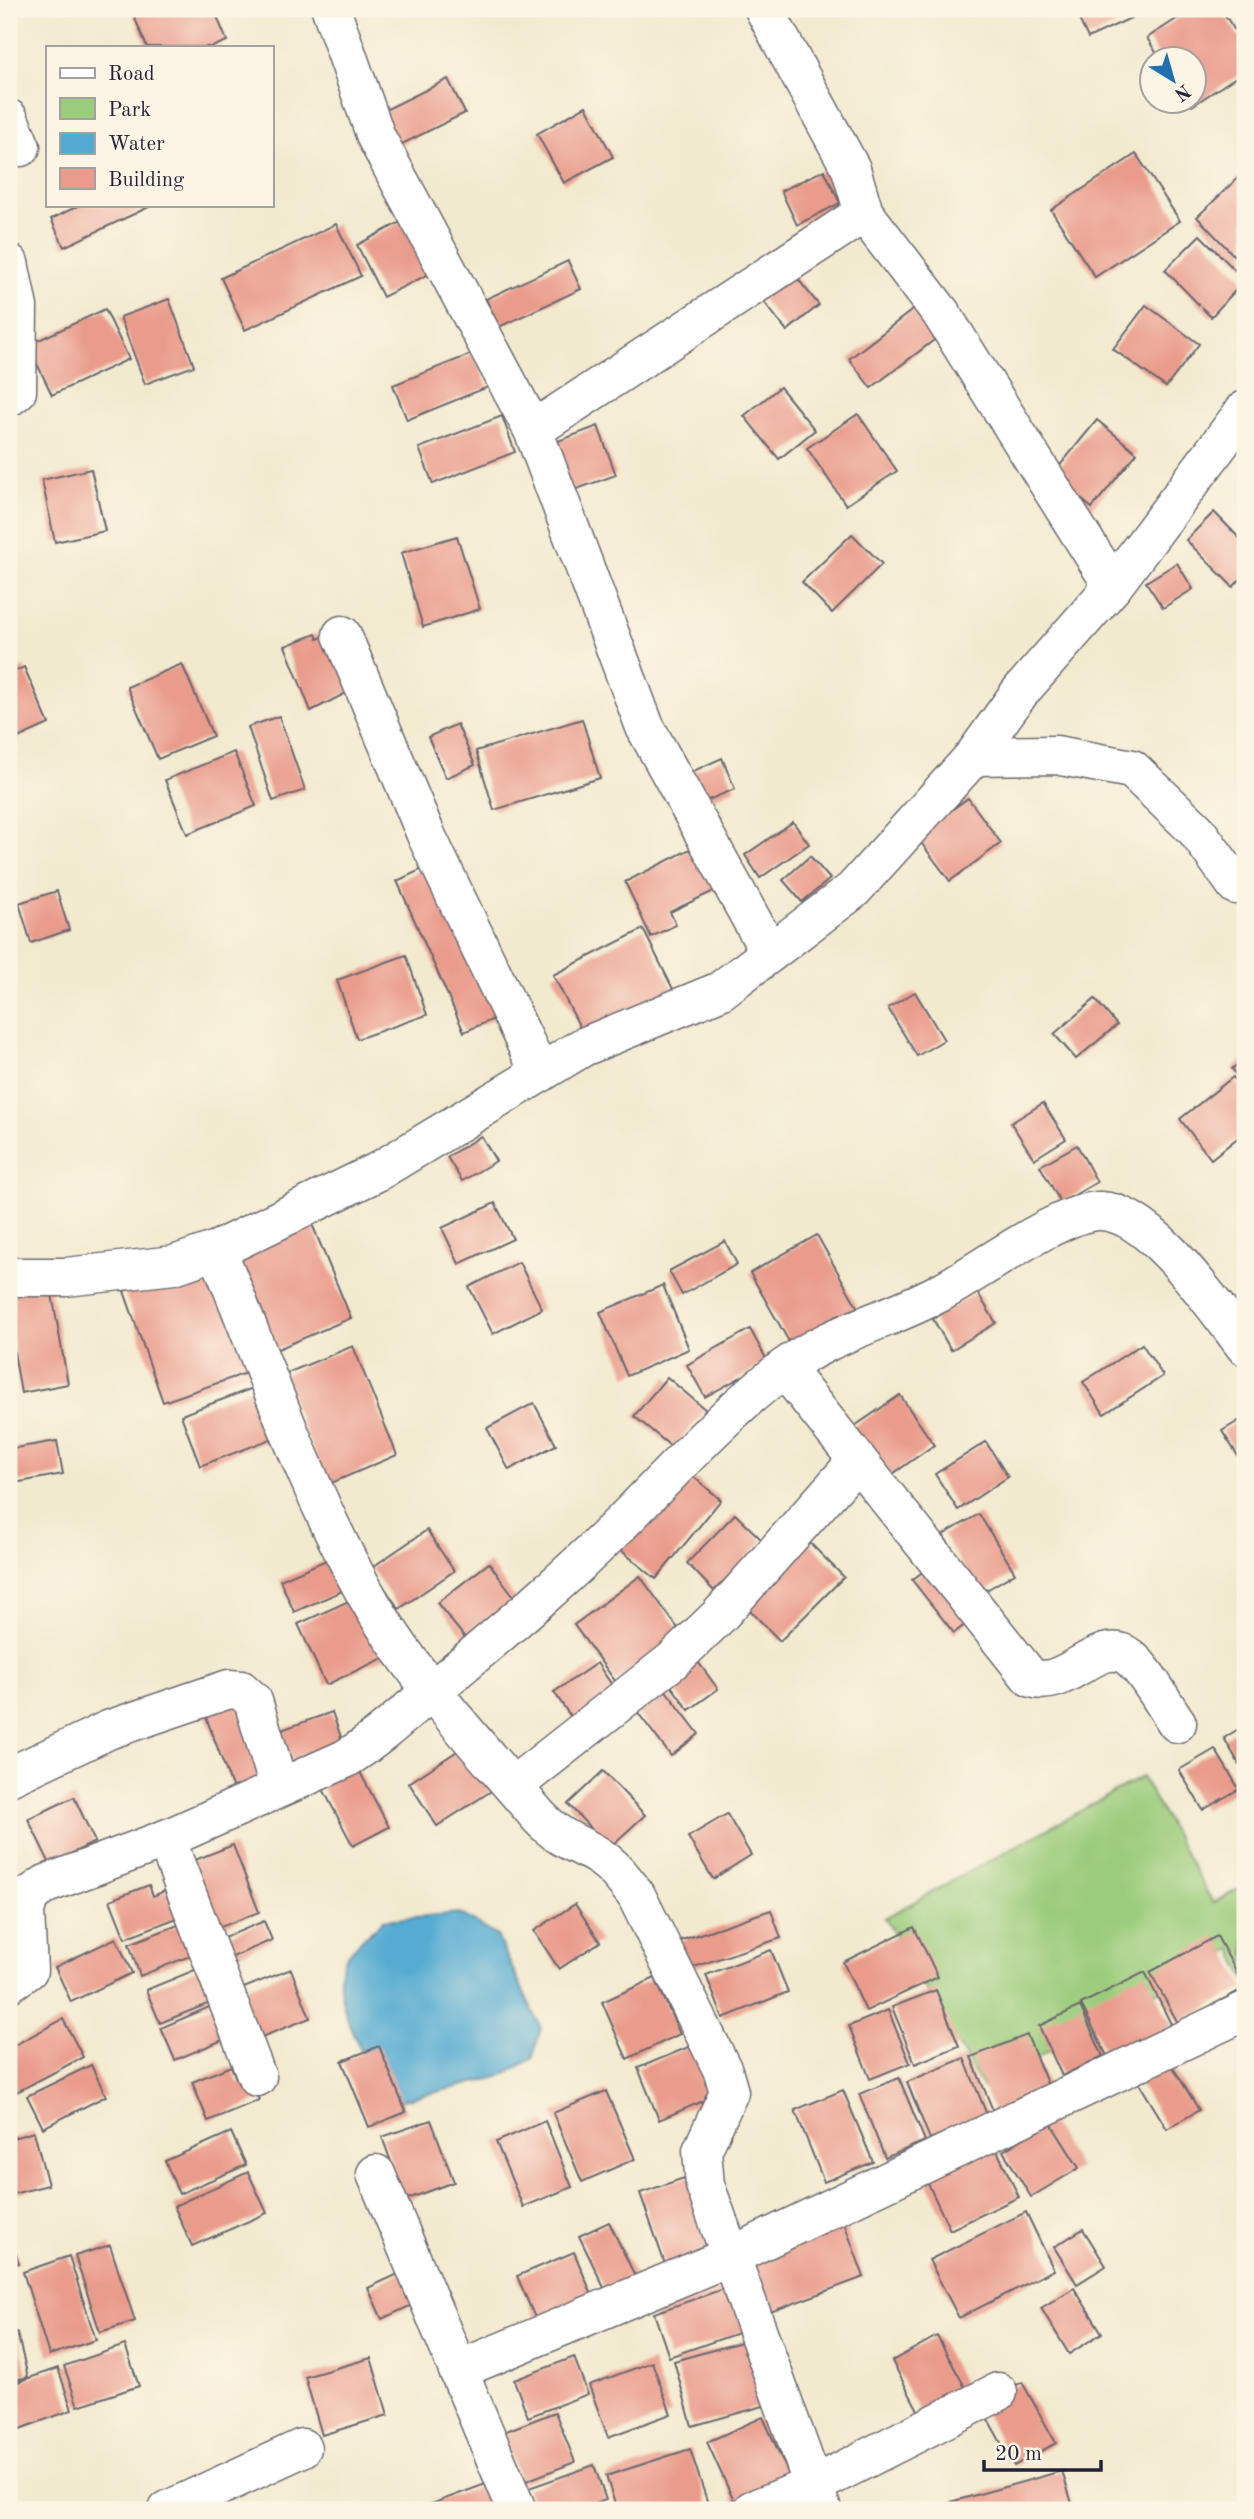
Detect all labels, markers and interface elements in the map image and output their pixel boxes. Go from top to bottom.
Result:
legend [46,46,273,206]
north arrow [1138,46,1208,116]
text: Road [108,64,155,85]
text: N [1170,80,1193,104]
text: Park [108,100,151,121]
text: Water [108,134,165,155]
text: Building [108,170,185,191]
scale bar [984,2428,1102,2472]
text: 20 m [995,2444,1042,2465]

